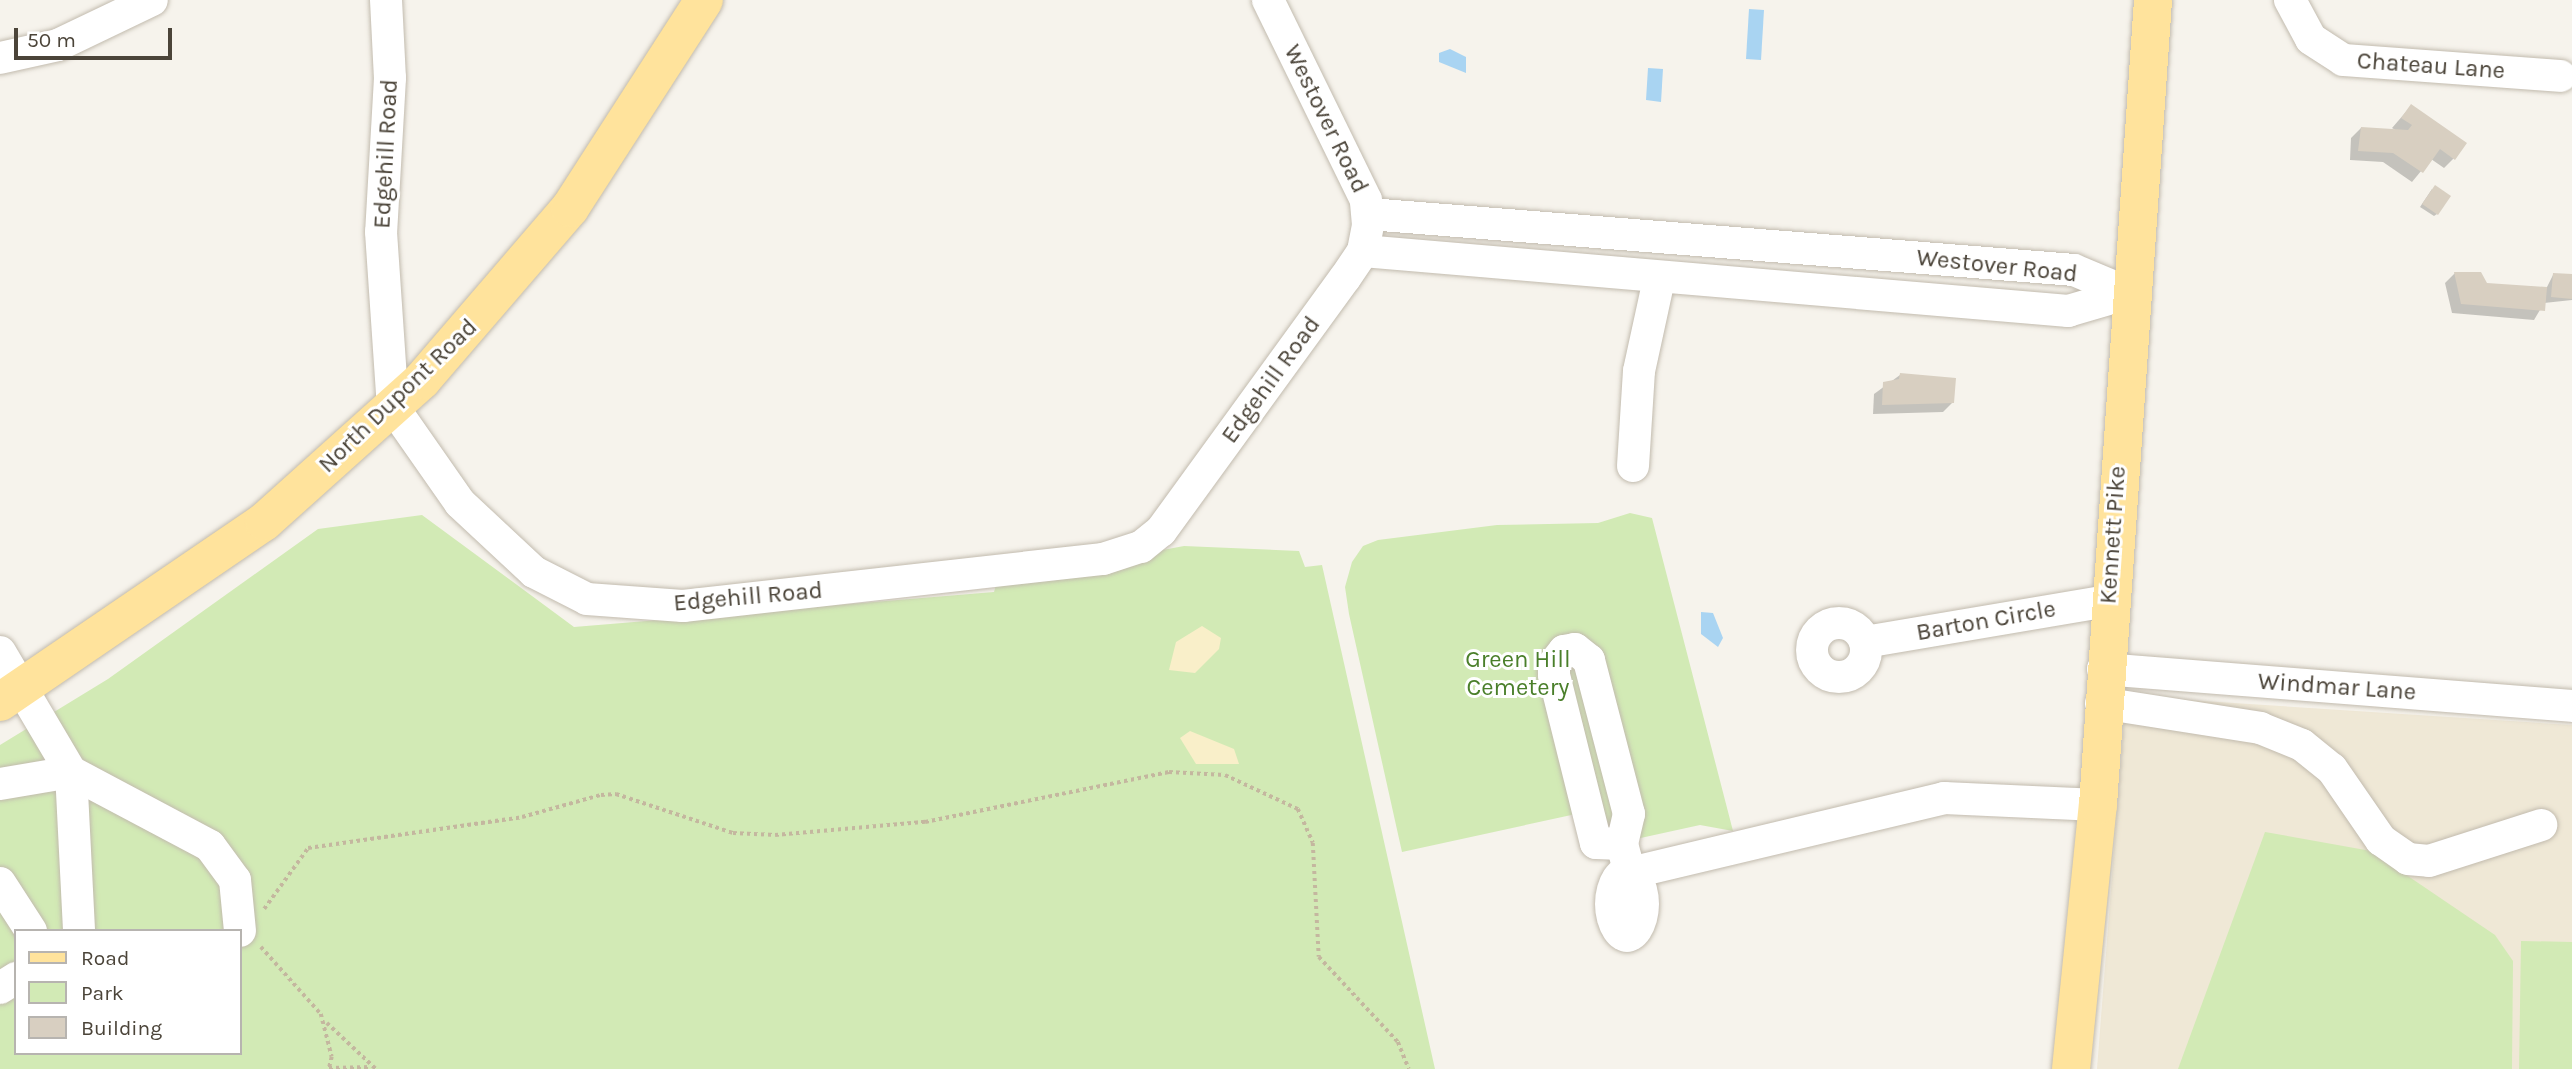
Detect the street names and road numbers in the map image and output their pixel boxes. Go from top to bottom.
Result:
street label: Westover Road [1278,40,1374,198]
street label: Chateau Lane [2356,46,2506,86]
street label: Edgehill Road [368,79,404,229]
street label: Westover Road [1915,243,2079,289]
street label: Edgehill Road [1215,311,1327,449]
street label: North Dupont Road [313,313,483,479]
street label: Kennett Pike [2094,465,2132,605]
street label: Edgehill Road [672,576,824,618]
street label: Barton Circle [1914,595,2058,647]
street label: Windmar Lane [2257,667,2417,707]

